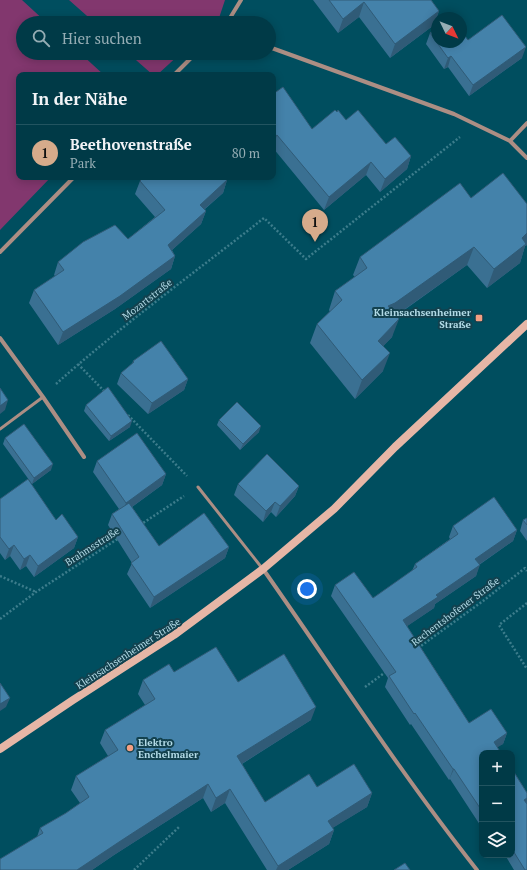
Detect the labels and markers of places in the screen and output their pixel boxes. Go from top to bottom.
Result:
pin: 1 [302,209,328,242]
place label: Kleinsachsenheimer Straße [374,306,472,331]
marker: Kleinsachsenheimer Straße [474,313,484,323]
place label: Elektro Enchelmaier [138,736,199,761]
marker: Elektro Enchelmaier [125,743,135,753]

